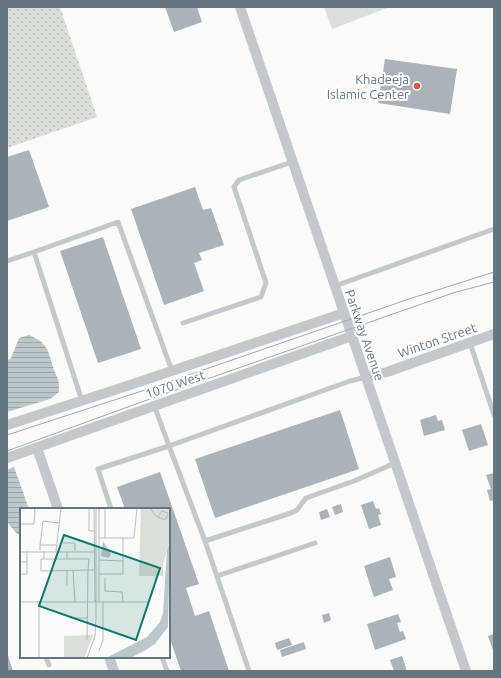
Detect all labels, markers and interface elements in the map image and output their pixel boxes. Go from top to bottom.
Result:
place label: Khadeeja Islamic Center [327,72,409,101]
marker: Khadeeja Islamic Center [412,81,422,91]
street label: Parkway Avenue [343,287,387,383]
street label: Winton Street [396,320,478,360]
street label: 1070 West [143,367,207,401]
inset map [20,508,170,658]

